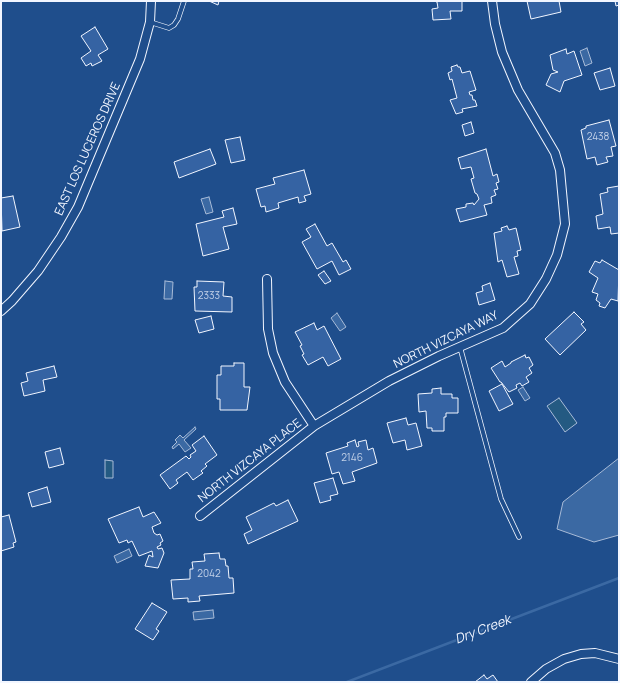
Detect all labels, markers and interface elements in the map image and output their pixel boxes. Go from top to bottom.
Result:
street label: EAST LOS LUCEROS DRIVE [52,80,124,218]
house number: 2438 [587,131,609,143]
house number: 2333 [198,290,220,302]
street label: NORTH VIZCAYA WAY [391,308,501,372]
street label: NORTH VIZCAYA PLACE [196,416,304,506]
house number: 2146 [341,452,363,464]
house number: 2042 [197,568,221,580]
water label: Dry Creek [453,612,513,648]

